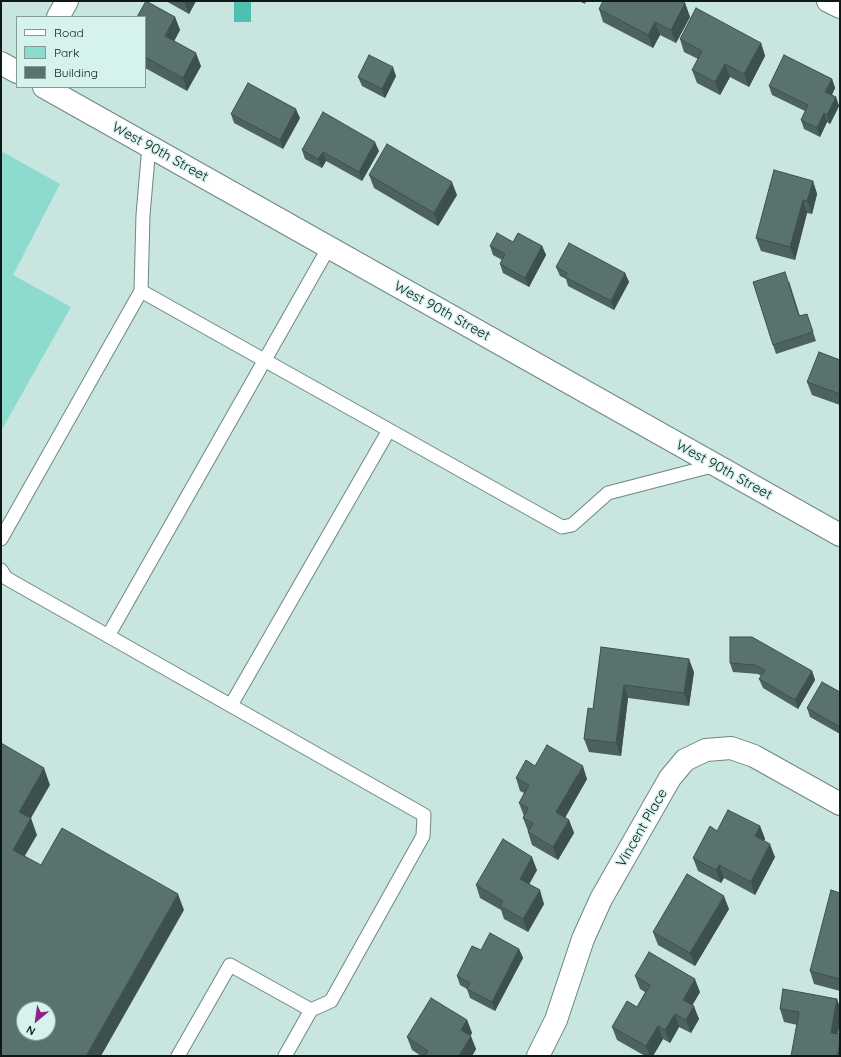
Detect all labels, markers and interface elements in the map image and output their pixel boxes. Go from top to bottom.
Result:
legend [16,16,146,88]
text: Road [54,25,84,40]
text: Park [54,45,79,60]
text: Building [54,65,98,80]
street label: West 90th Street [109,119,211,185]
street label: West 90th Street [391,278,493,344]
street label: West 90th Street [673,437,775,503]
street label: Vincent Place [613,786,671,870]
north arrow [16,1001,56,1041]
text: N [24,1023,38,1039]

